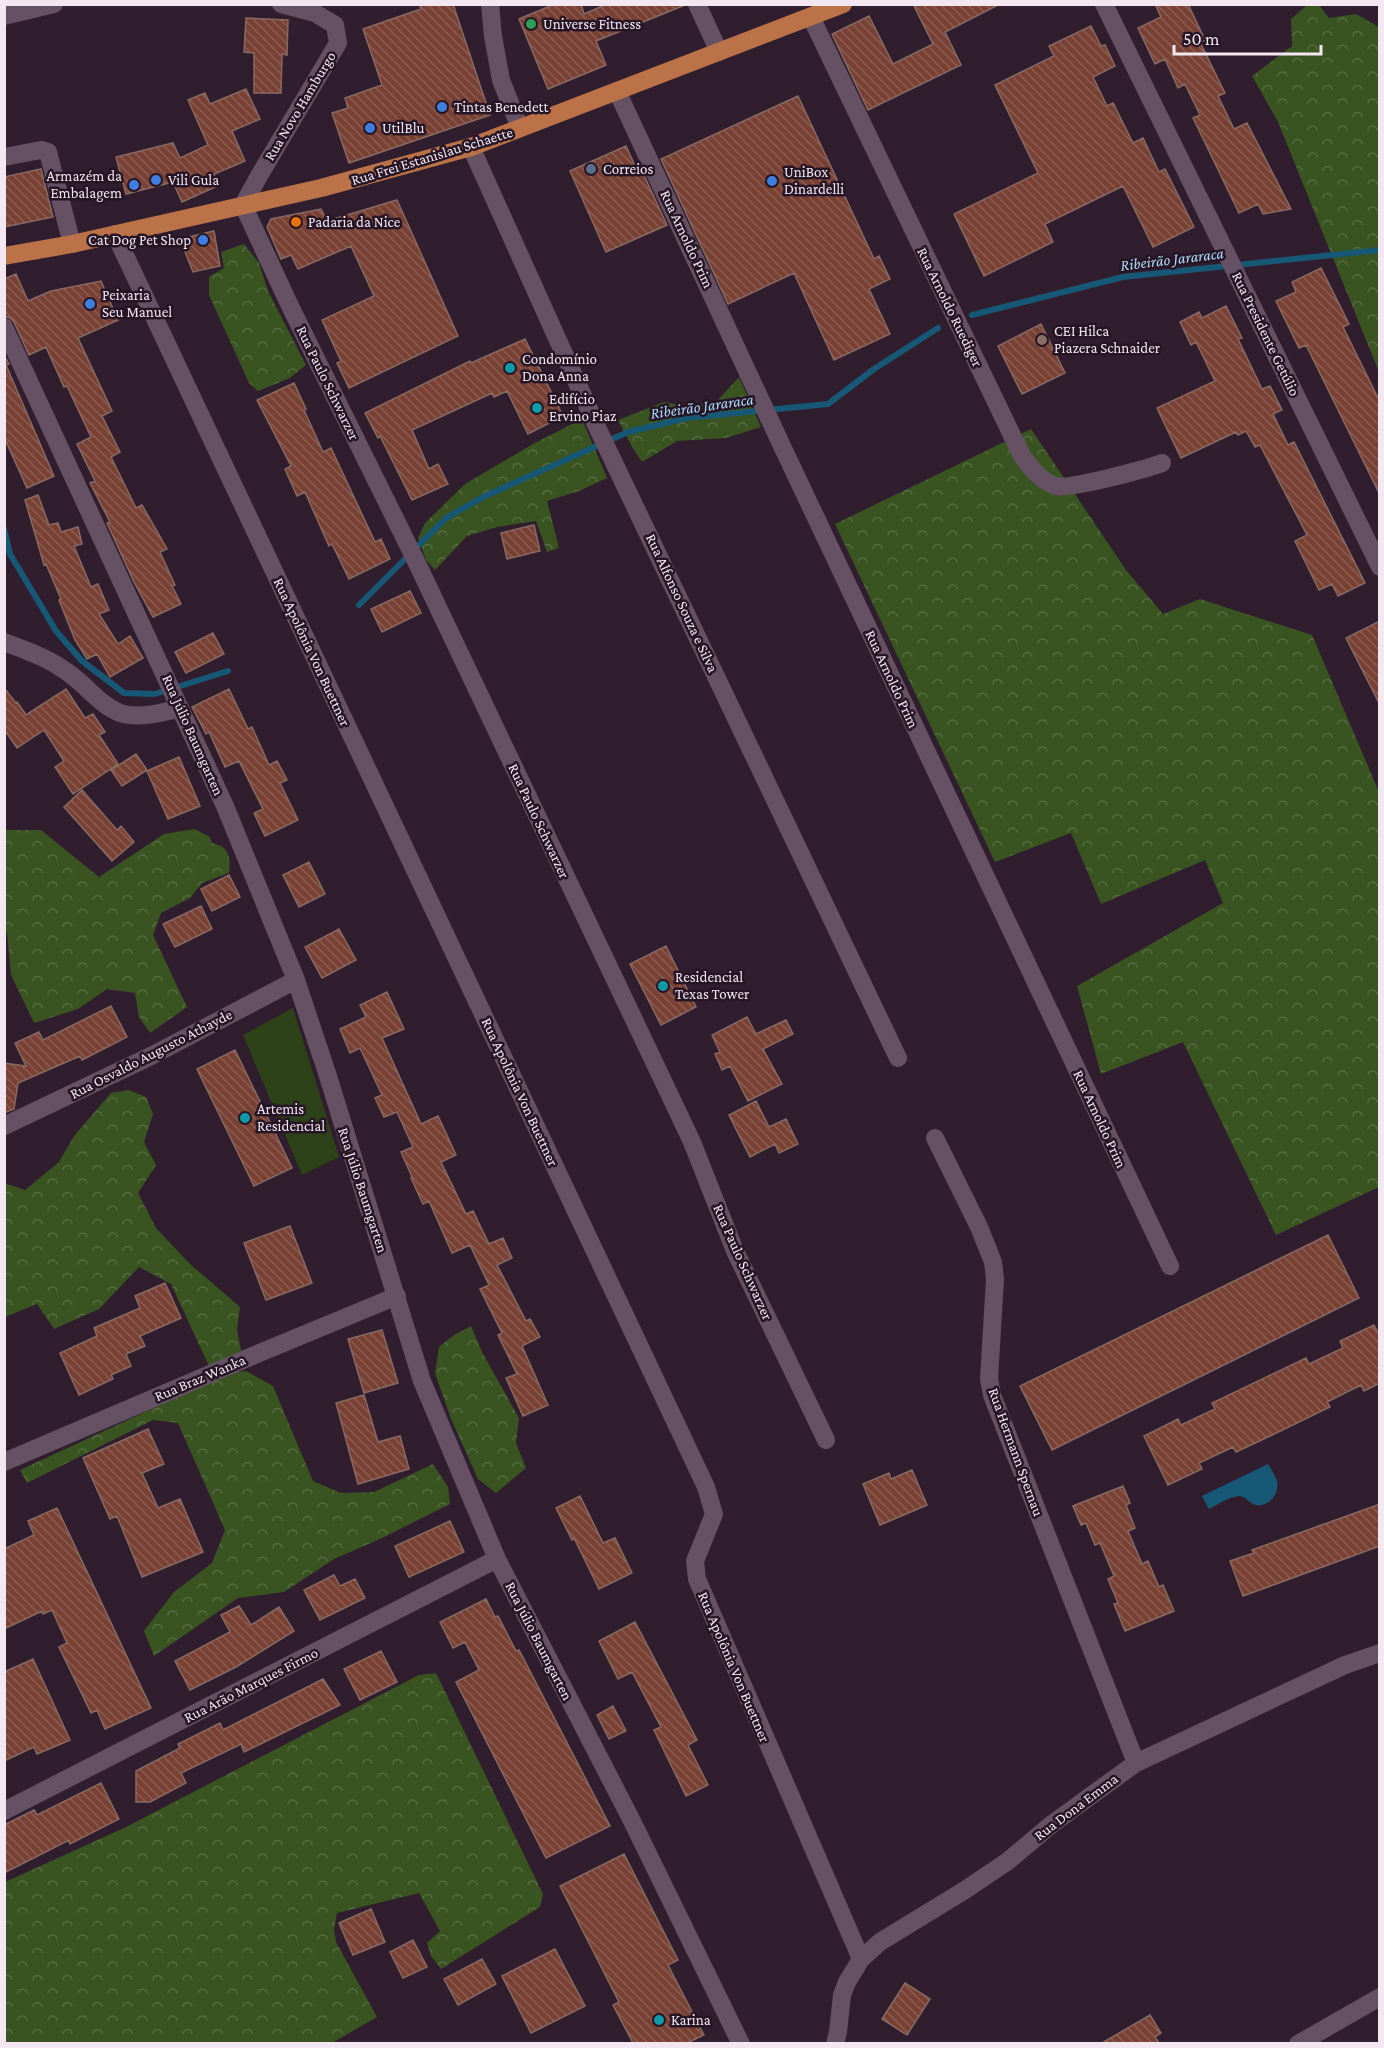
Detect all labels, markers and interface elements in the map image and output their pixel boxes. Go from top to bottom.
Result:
place label: Universe Fitness [543,16,641,32]
marker: Universe Fitness [524,17,538,31]
scale bar [1174,18,1321,56]
text: 50 m [1183,29,1220,49]
street label: Rua Novo Hamburgo [261,49,340,164]
place label: Tintas Benedett [454,99,550,115]
marker: Tintas Benedett [435,100,449,114]
place label: UtilBlu [382,120,425,136]
marker: UtilBlu [363,121,377,135]
street label: Rua Frei Estanislau Schaette [349,124,515,188]
place label: Correios [603,161,654,177]
marker: Correios [584,162,598,176]
place label: UniBox Dinardelli [784,164,844,197]
place label: Armazém da Embalagem [46,168,122,202]
place label: Vili Gula [168,172,219,188]
marker: Vili Gula [149,173,163,187]
marker: UniBox Dinardelli [765,174,779,188]
marker: Armazém da Embalagem [127,178,141,192]
street label: Rua Arnoldo Prim [657,188,717,290]
place label: Padaria da Nice [308,214,401,230]
marker: Padaria da Nice [289,215,303,229]
place label: Cat Dog Pet Shop [88,232,191,249]
marker: Cat Dog Pet Shop [196,233,210,247]
water label: Ribeirão Jararaca [1119,244,1225,275]
street label: Rua Arnoldo Ruediger [913,245,986,370]
street label: Rua Presidente Getúlio [1229,269,1303,399]
place label: Peixaria Seu Manuel [102,287,172,320]
marker: Peixaria Seu Manuel [83,297,97,311]
street label: Rua Paulo Schwarzer [293,323,363,443]
place label: CEI Hilca Piazera Schnaider [1054,323,1161,356]
marker: CEI Hilca Piazera Schnaider [1035,333,1049,347]
place label: Condomínio Dona Anna [522,351,597,384]
marker: Condomínio Dona Anna [503,361,517,375]
water label: Ribeirão Jararaca [649,390,755,423]
place label: Edifício Ervino Piaz [549,391,616,424]
marker: Edifício Ervino Piaz [530,401,544,415]
street label: Rua Alfonso Souza e Silva [643,531,721,675]
street label: Rua Apolônia Von Buettner [270,575,354,730]
street label: Rua Arnoldo Prim [862,628,922,730]
street label: Rua Júlio Baumgarten [158,672,227,798]
street label: Rua Paulo Schwarzer [505,761,573,882]
place label: Residencial Texas Tower [675,969,750,1002]
marker: Residencial Texas Tower [656,979,670,993]
street label: Rua Osvaldo Augusto Athayde [67,1006,235,1103]
street label: Rua Apolônia Von Buettner [478,1015,562,1170]
street label: Rua Arnoldo Prim [1070,1068,1130,1170]
place label: Artemis Residencial [257,1101,325,1134]
marker: Artemis Residencial [238,1111,252,1125]
street label: Rua Júlio Baumgarten [334,1125,391,1255]
street label: Rua Paulo Schwarzer [710,1202,776,1323]
street label: Rua Braz Wanka [152,1352,248,1404]
street label: Rua Hermann Spernau [984,1386,1047,1519]
street label: Rua Júlio Baumgarten [501,1579,576,1703]
street label: Rua Apolônia Von Buettner [694,1589,773,1746]
street label: Rua Arão Marques Firmo [181,1644,321,1727]
street label: Rua Dona Emma [1031,1770,1121,1844]
place label: Karina [671,2012,711,2028]
marker: Karina [652,2013,666,2027]

